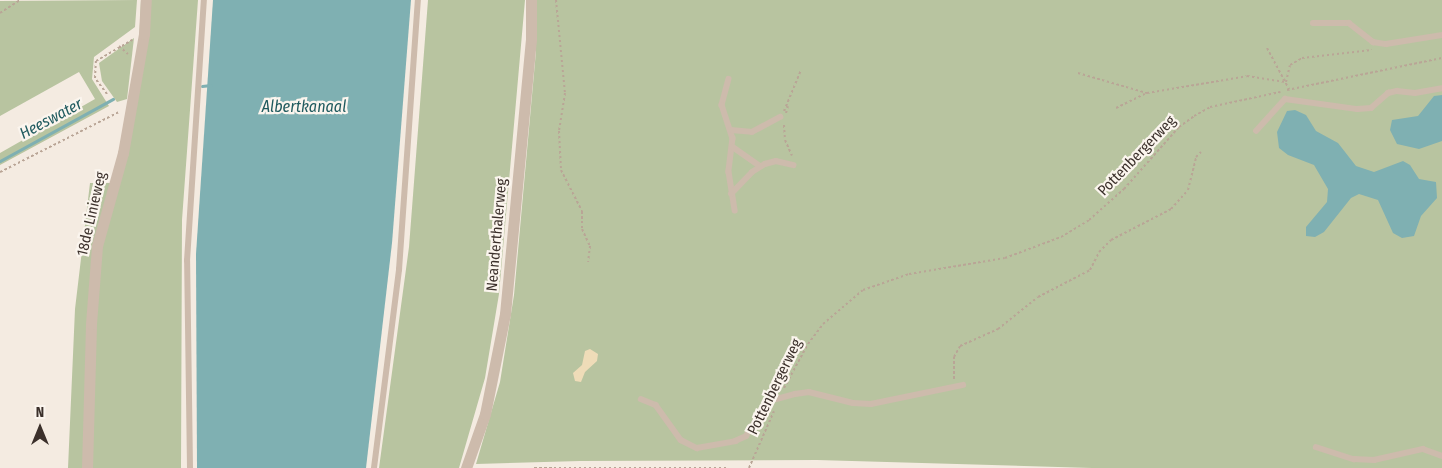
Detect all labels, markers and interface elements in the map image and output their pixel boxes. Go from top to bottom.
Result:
water label: Heeswater [16,95,86,143]
water label: Albertkanaal [262,97,346,117]
street label: Pottenbergerweg [1094,112,1180,200]
street label: 18de Linieweg [74,170,110,258]
street label: Neanderthalerweg [483,178,511,292]
street label: Pottenbergerweg [744,336,806,438]
north arrow [15,403,65,453]
text: N [36,404,44,421]

